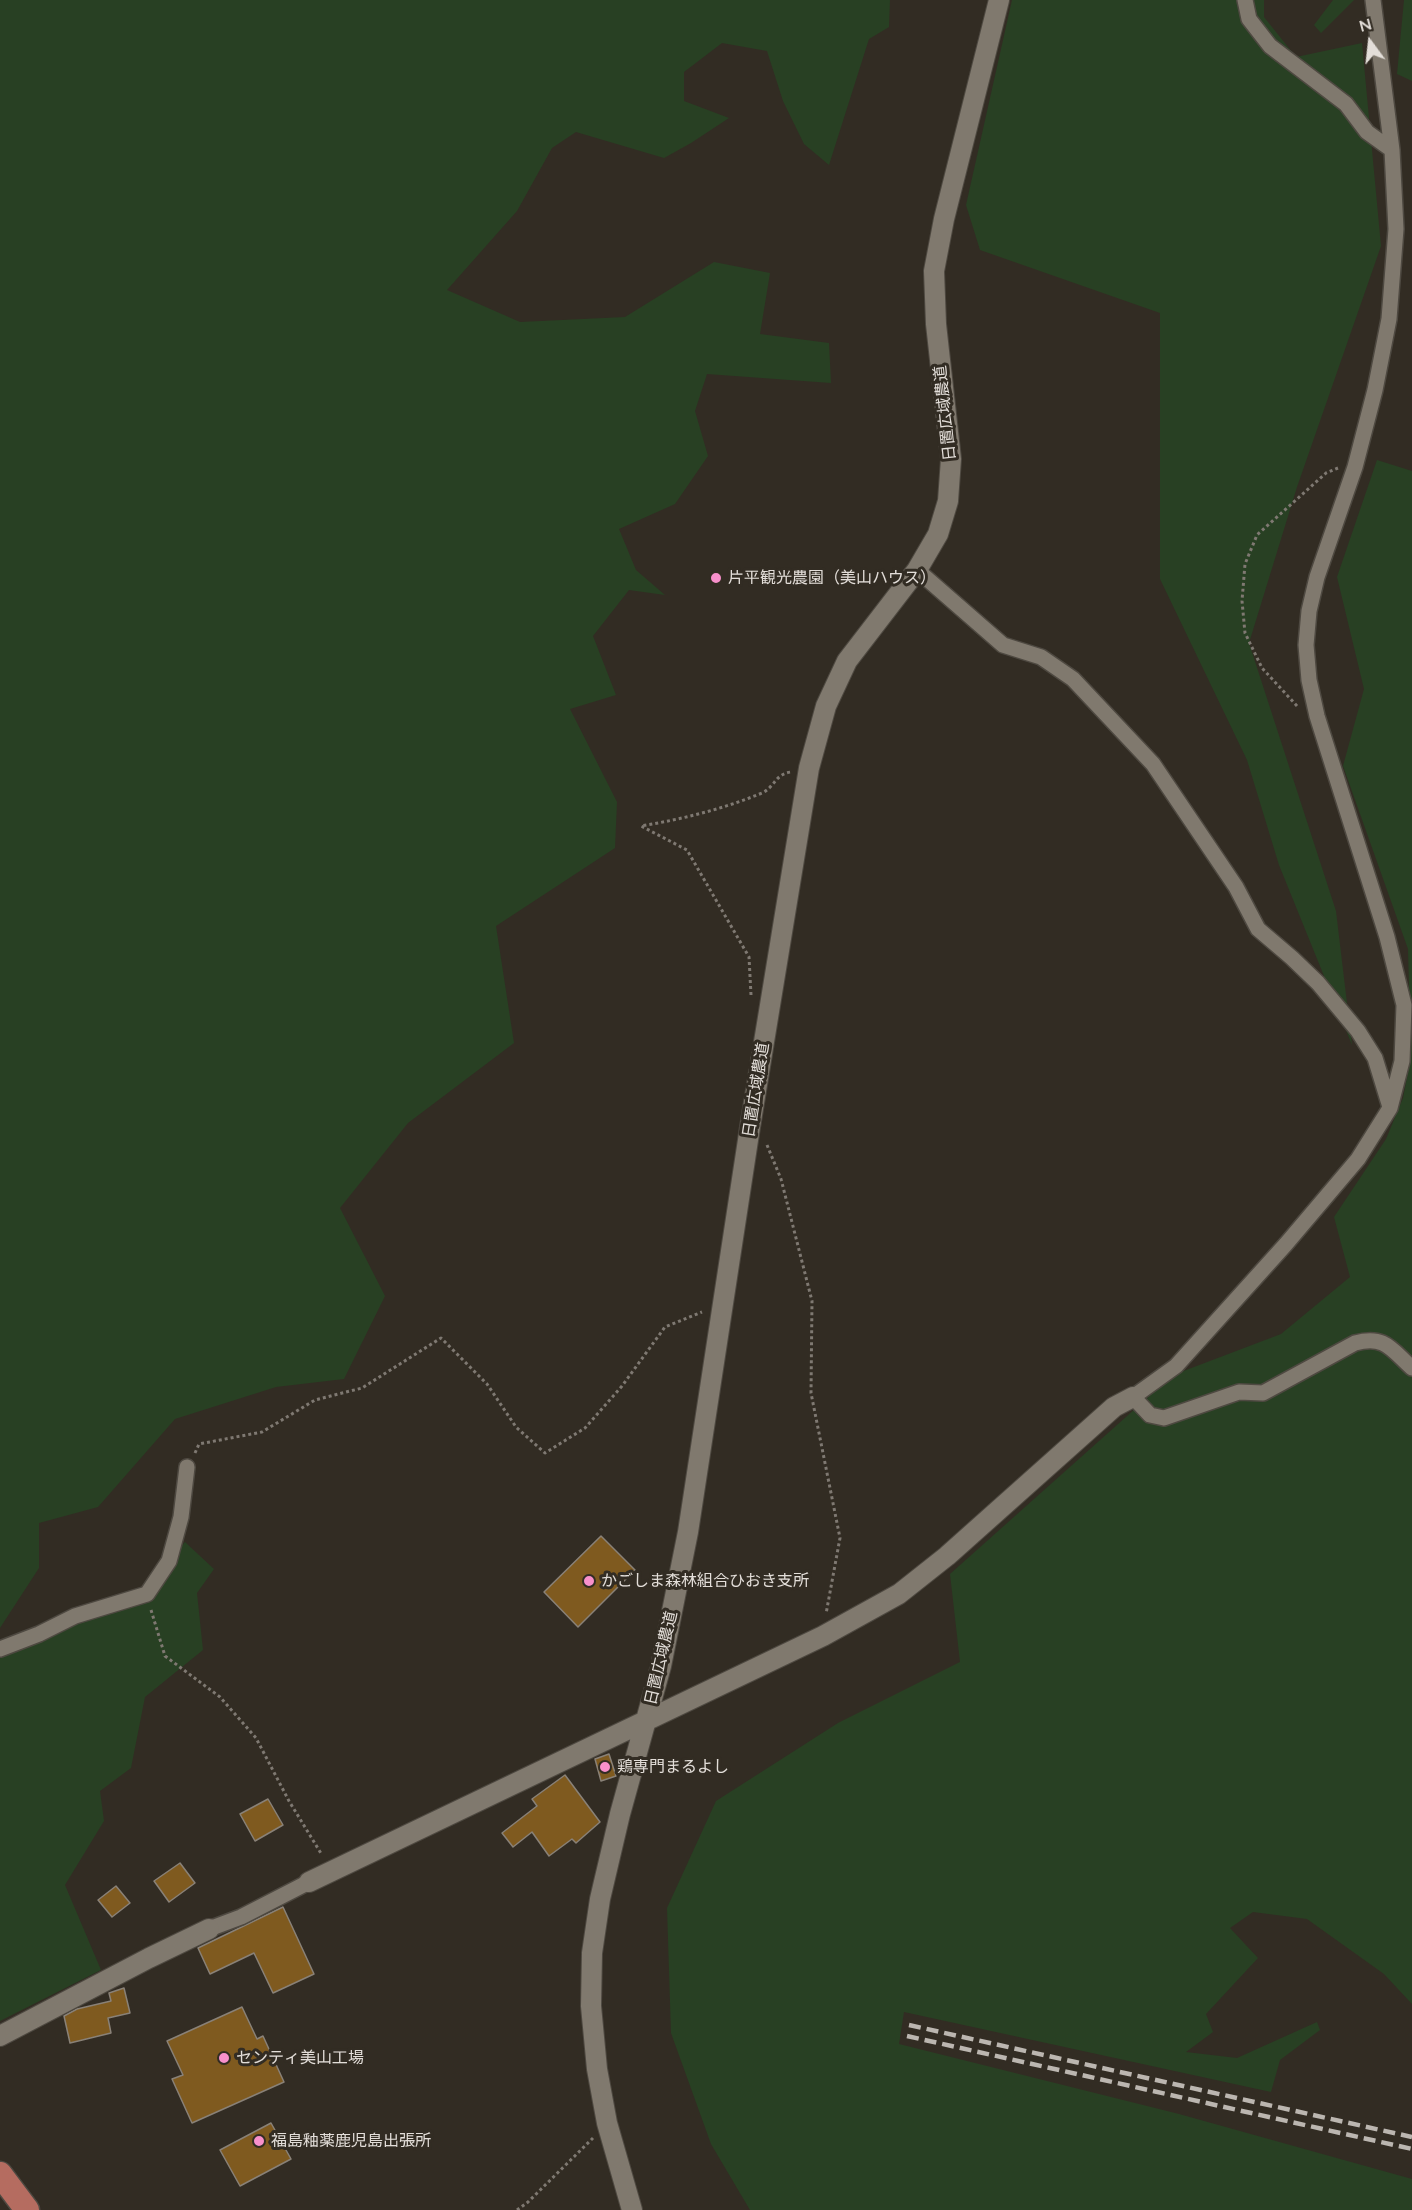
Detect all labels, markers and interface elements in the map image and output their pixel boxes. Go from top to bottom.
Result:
north arrow [1340,12,1400,72]
text: N [1357,13,1374,35]
street label: 日置広域農道 [930,364,960,462]
place label: 片平観光農園（美山ハウス） [728,568,936,588]
marker: 片平観光農園（美山ハウス） [709,571,723,585]
street label: 日置広域農道 [739,1041,773,1139]
place label: かごしま森林組合ひおき支所 [601,1571,809,1591]
marker: かごしま森林組合ひおき支所 [582,1574,596,1588]
street label: 日置広域農道 [641,1609,681,1707]
place label: 鶏専門まるよし [617,1757,729,1777]
marker: 鶏専門まるよし [598,1760,612,1774]
place label: センティ美山工場 [236,2048,364,2068]
marker: センティ美山工場 [217,2051,231,2065]
place label: 福島釉薬鹿児島出張所 [271,2131,431,2151]
marker: 福島釉薬鹿児島出張所 [252,2134,266,2148]

